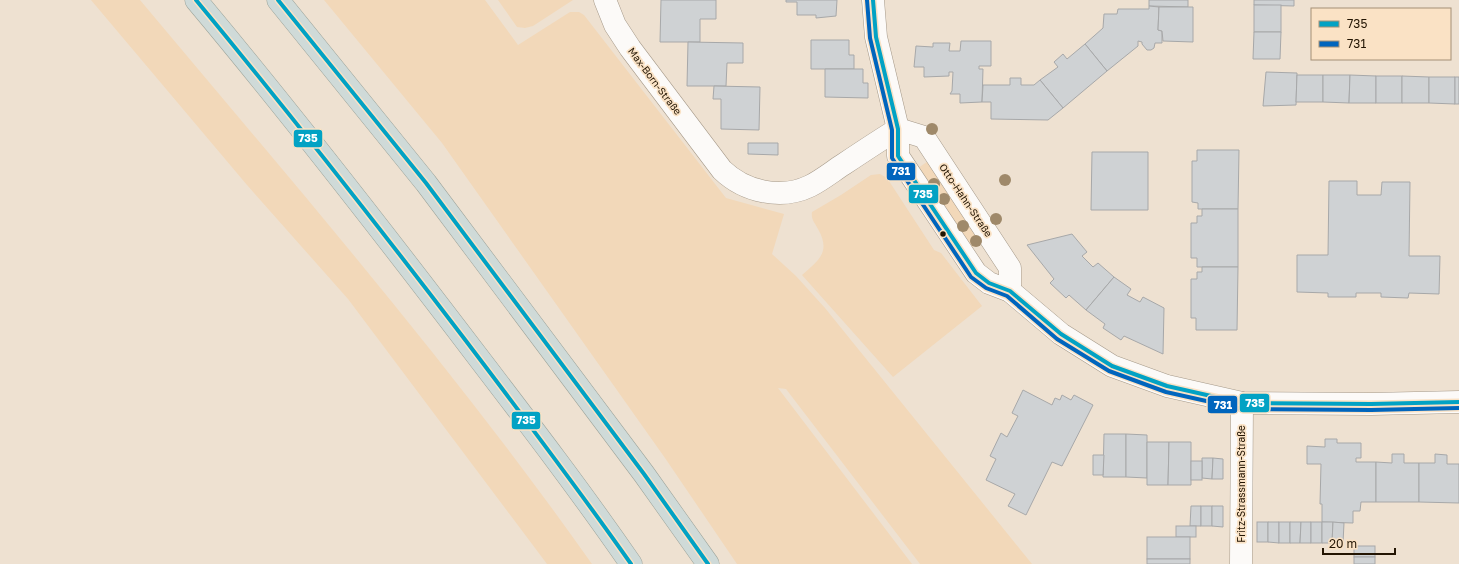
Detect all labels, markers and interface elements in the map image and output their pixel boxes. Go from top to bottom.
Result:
legend [1311,8,1451,60]
text: 735 [1347,16,1367,31]
text: 731 [1347,36,1366,51]
street label: Max-Born-Straße [626,45,684,117]
line badge: 735 [293,129,323,148]
text: 735 [298,131,318,144]
street label: Otto-Hahn-Straße [937,161,995,239]
line badge: 731 [886,162,916,181]
text: 731 [892,164,911,177]
line badge: 735 [908,184,939,204]
text: 735 [913,187,933,200]
unlabelled marker [938,229,948,239]
line badge: 735 [1239,393,1270,413]
line badge: 731 [1207,395,1238,414]
text: 735 [1245,396,1265,409]
text: 731 [1214,398,1233,411]
line badge: 735 [511,411,541,430]
text: 735 [516,413,536,426]
street label: Fritz-Strassmann-Straße [1235,425,1247,543]
scale bar [1323,530,1395,556]
text: 20 m [1329,536,1357,551]

